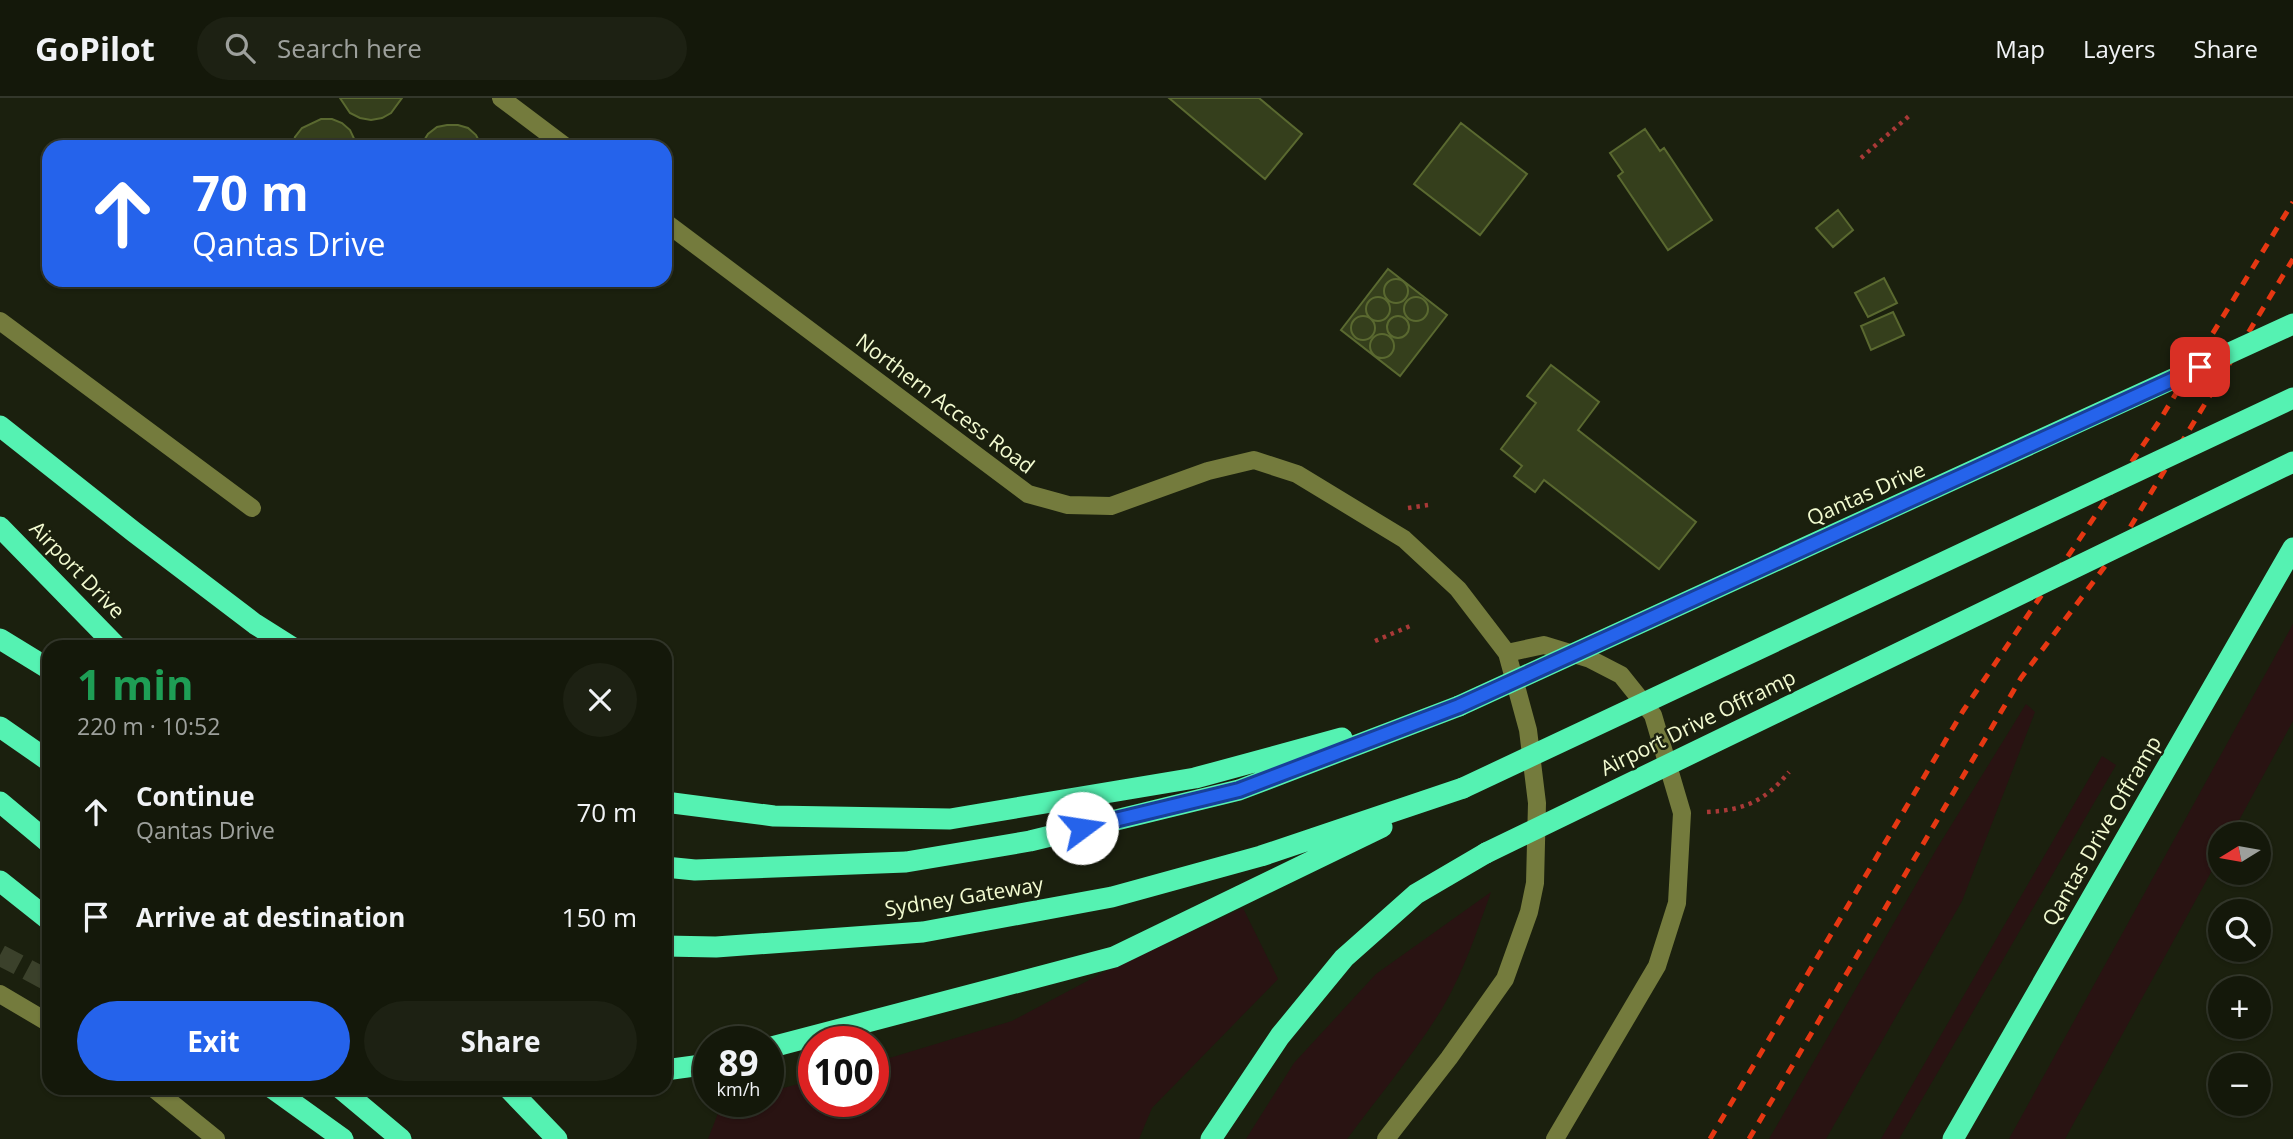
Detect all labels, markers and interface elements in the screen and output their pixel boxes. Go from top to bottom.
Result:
search box [197,17,687,80]
text: GoPilot [35,26,155,71]
icon: search [221,29,259,67]
text: Search here [277,30,422,66]
text: Map [1995,32,2045,65]
text: Layers [2083,32,2156,65]
text: Share [2194,32,2258,65]
text: 70 m [192,159,309,225]
icon: ahead [77,168,168,259]
text: Qantas Drive [192,222,385,265]
street label: Northern Access Road [851,327,1041,480]
pin [2170,337,2230,397]
icon: arrive [2181,348,2219,386]
street label: Qantas Drive [1802,454,1929,532]
street label: Airport Drive [24,514,131,624]
text: 1 min [77,655,194,712]
button: close [563,663,637,737]
street label: Airport Drive Offramp [1595,663,1800,782]
text: 220 m · 10:52 [77,710,220,742]
street label: Qantas Drive Offramp [2035,730,2167,931]
text: Continue [136,778,255,814]
position arrow [1045,791,1119,865]
icon: ahead [77,793,115,831]
text: 70 m [576,794,637,830]
text: Qantas Drive [136,814,275,846]
north arrow [2208,822,2272,886]
map controls [2208,822,2271,1116]
street label: Sydney Gateway [883,870,1046,922]
icon: arrive [77,898,115,936]
text: Arrive at destination [136,899,405,935]
text: 150 m [562,899,637,935]
button: search [2208,899,2271,962]
button: + [2208,976,2271,1039]
button: Exit [77,1001,350,1081]
button: Share [364,1001,637,1081]
speed limit sign: 100 [798,1026,889,1117]
text: 89 [718,1039,759,1086]
button: − [2208,1053,2271,1116]
text: km/h [717,1077,760,1101]

